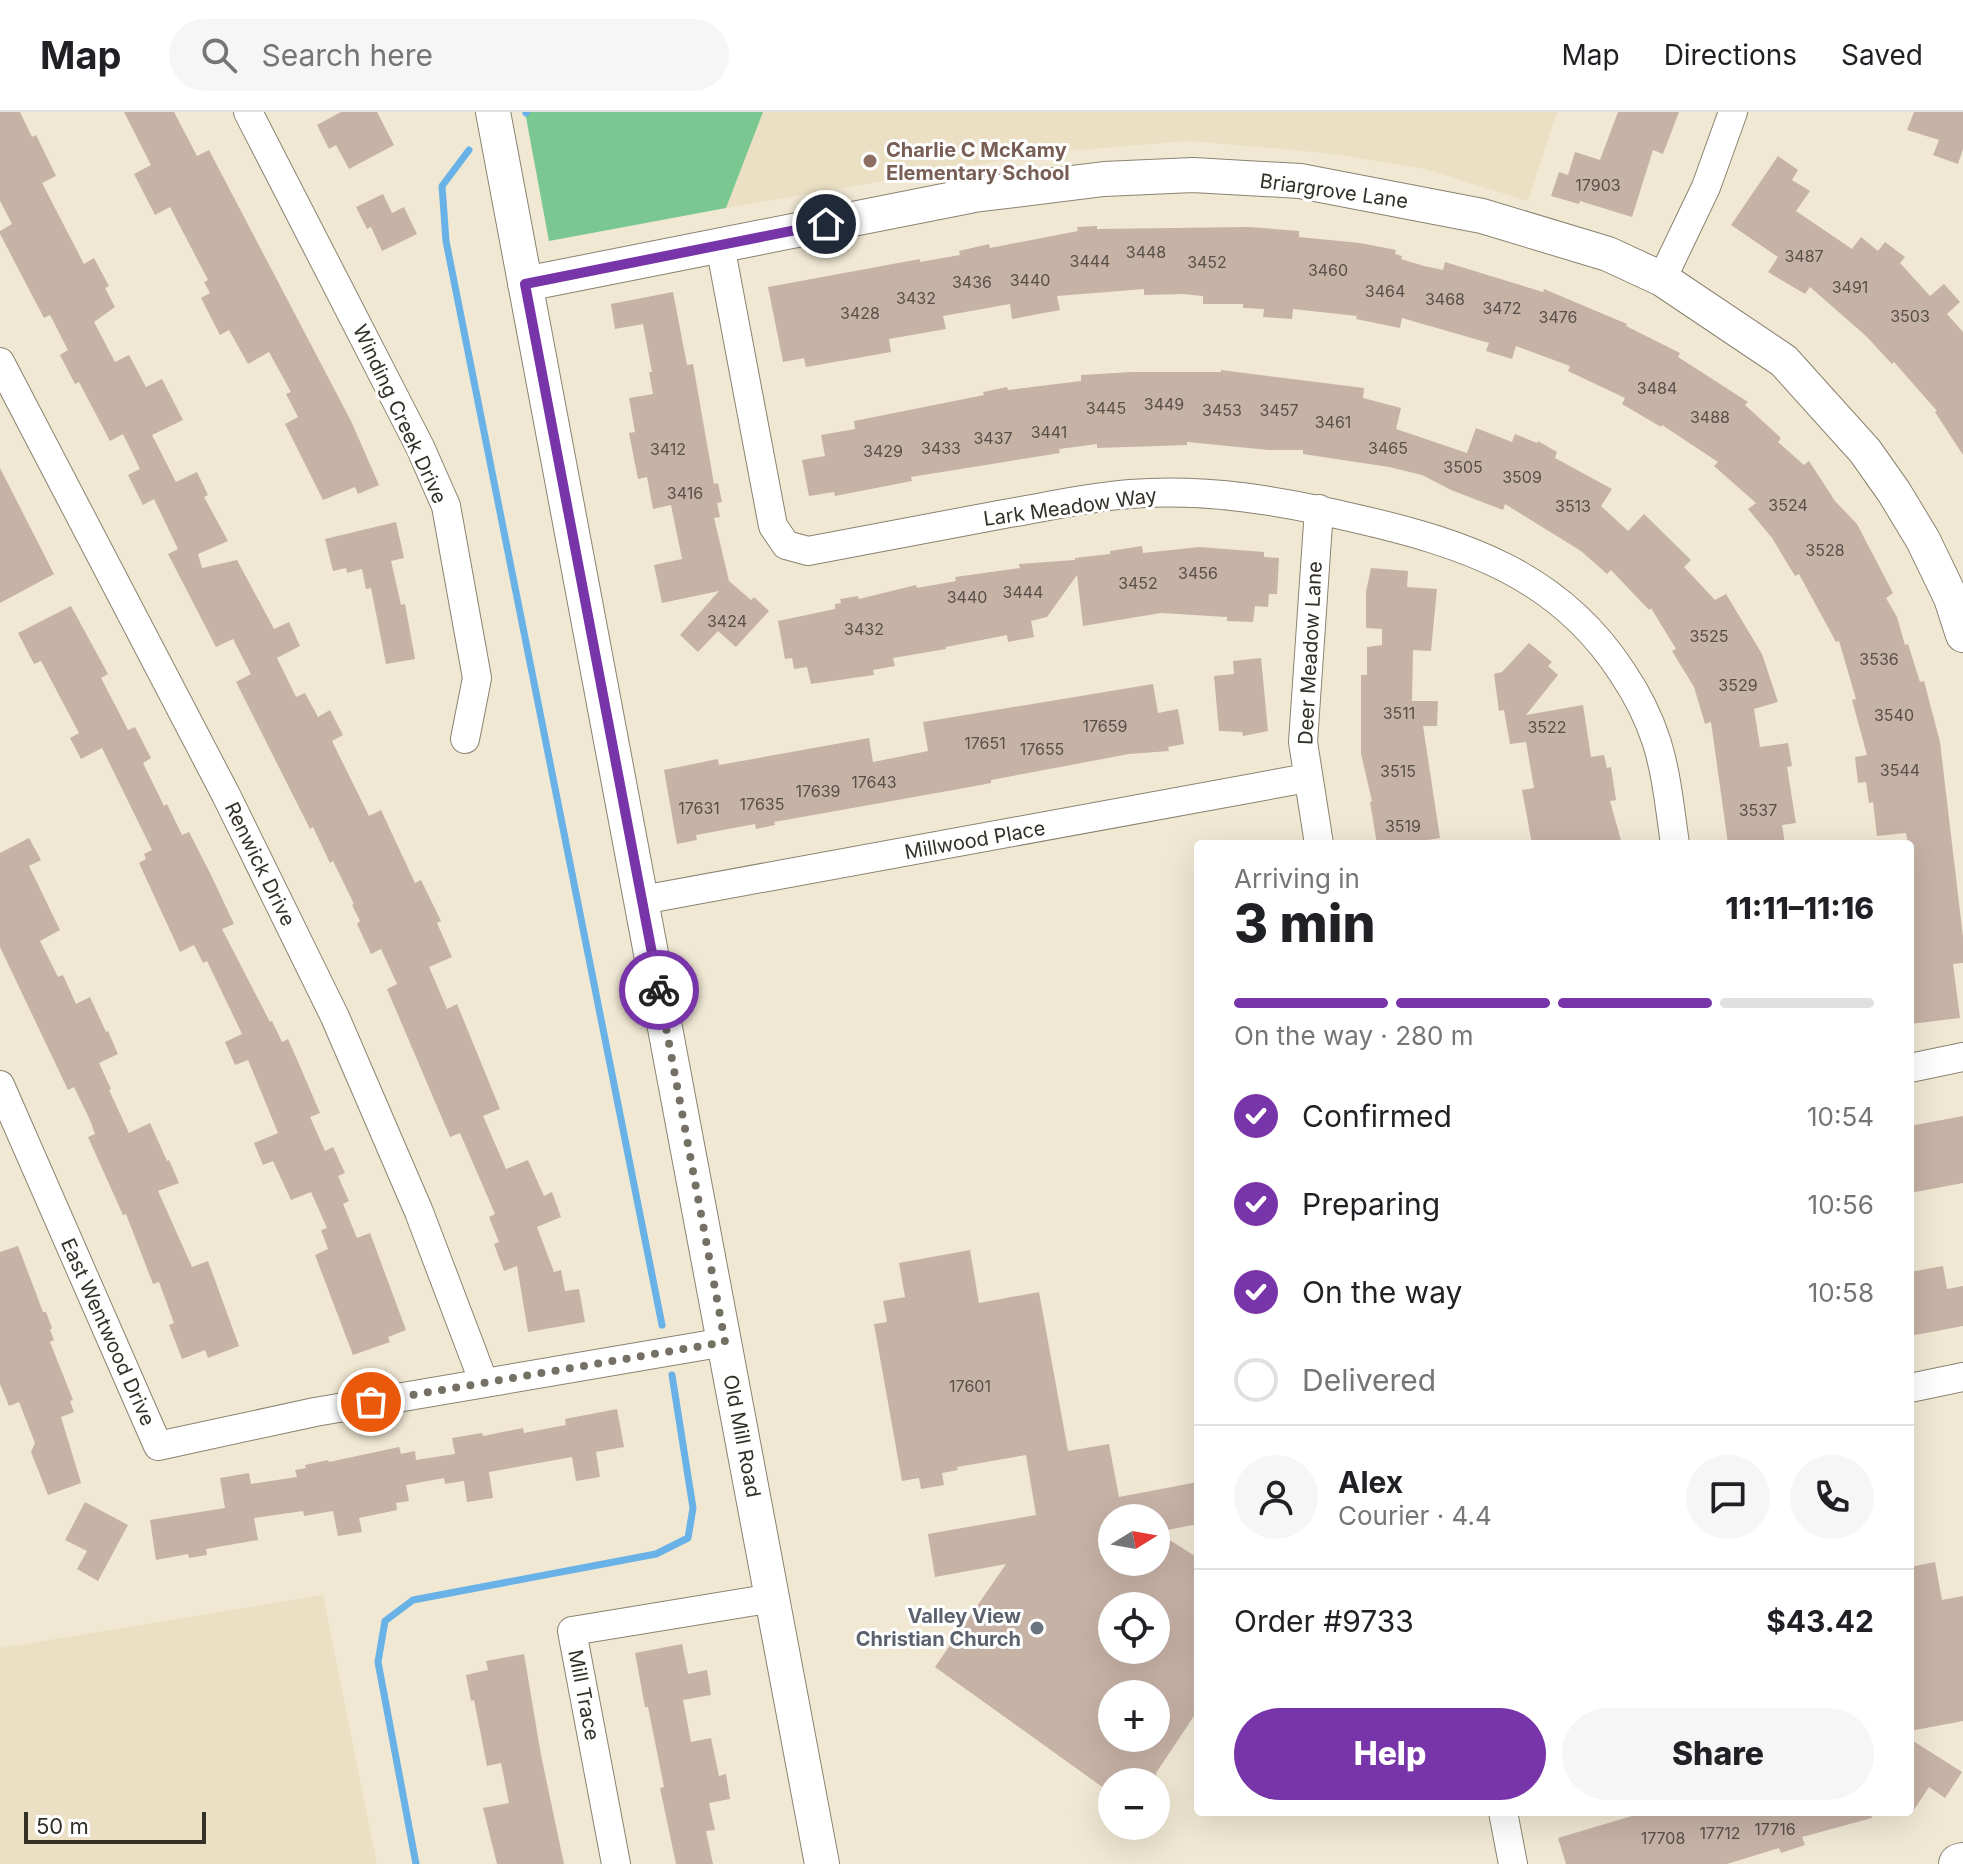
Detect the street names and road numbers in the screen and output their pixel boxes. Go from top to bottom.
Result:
street label: Briargrove Lane [1258,169,1410,213]
street label: Winding Creek Drive [348,321,452,507]
street label: Lark Meadow Way [982,483,1158,531]
street label: Deer Meadow Lane [1293,561,1327,745]
street label: Renwick Drive [220,798,300,930]
street label: Millwood Place [903,816,1047,864]
street label: East Wentwood Drive [56,1235,160,1429]
street label: Old Mill Road [718,1373,766,1499]
street label: Mill Trace [563,1648,605,1742]

